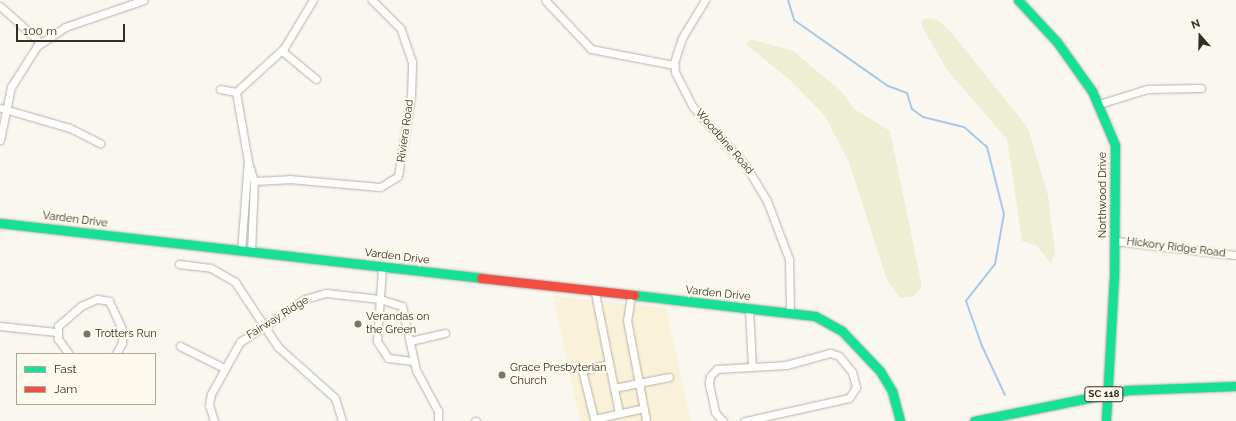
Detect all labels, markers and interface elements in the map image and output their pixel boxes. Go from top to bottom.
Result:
scale bar [18,16,127,42]
north arrow [1180,16,1220,56]
text: N [1190,17,1202,32]
text: 100 m [23,24,57,38]
street label: Riviera Road [395,99,417,163]
street label: Woodbine Road [692,107,756,177]
street label: Northwood Drive [1096,152,1110,238]
street label: Varden Drive [42,209,108,231]
street label: Hickory Ridge Road [1126,235,1226,261]
street label: Varden Drive [364,246,430,268]
street label: Varden Drive [685,284,751,304]
street label: Fairway Ridge [244,294,312,342]
place label: Verandas on the Green [366,311,429,337]
marker: Verandas on the Green [353,319,363,329]
place label: Trotters Run [95,327,157,341]
marker: Trotters Run [82,329,92,339]
legend [16,353,156,405]
text: Fast [54,362,77,376]
place label: Grace Presbyterian Church [510,362,607,388]
marker: Grace Presbyterian Church [497,370,507,380]
text: Jam [54,382,77,396]
road number: SC 118 [1084,386,1124,402]

